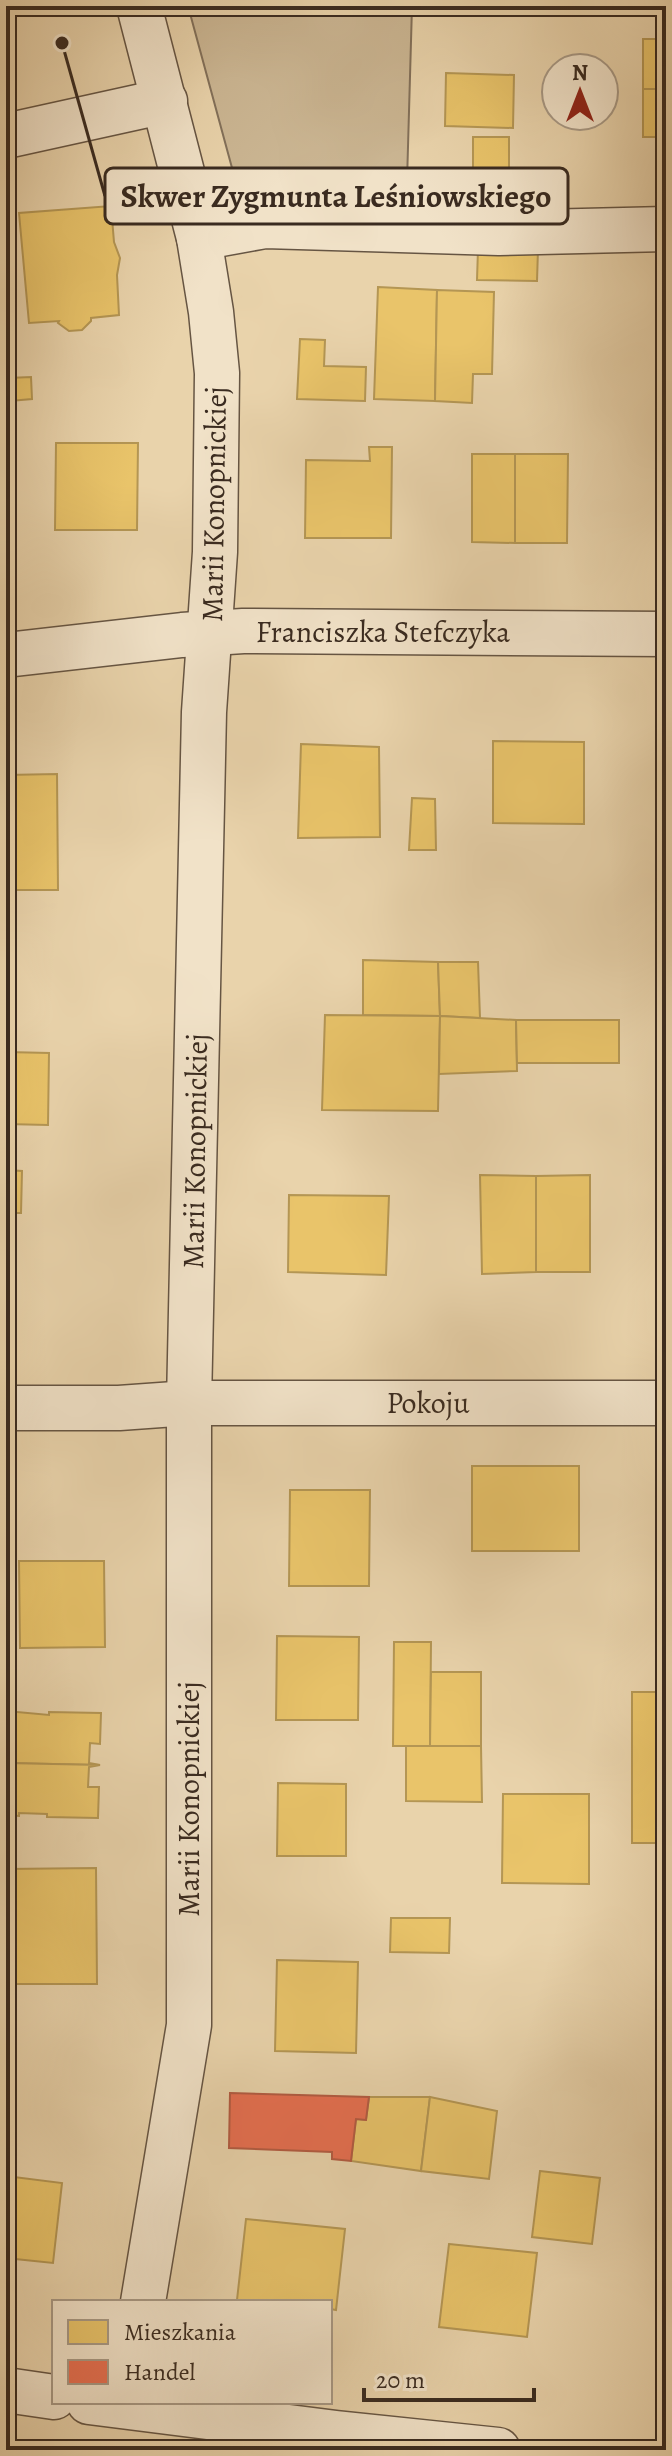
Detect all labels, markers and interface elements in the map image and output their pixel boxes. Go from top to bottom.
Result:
north arrow [540,52,620,132]
text: N [572,58,588,88]
callout: Skwer Zygmunta Leśniowskiego [105,168,568,224]
text: Skwer Zygmunta Leśniowskiego [121,174,551,218]
street label: Marii Konopnickiej [192,386,236,622]
street label: Franciszka Stefczyka [256,612,510,652]
street label: Marii Konopnickiej [173,1033,217,1269]
street label: Pokoju [386,1383,470,1423]
street label: Marii Konopnickiej [169,1681,209,1917]
legend [52,2300,332,2404]
text: Mieszkania [124,2316,237,2348]
scale bar [364,2352,534,2402]
text: Handel [124,2356,196,2388]
text: 20 m [376,2364,425,2396]

